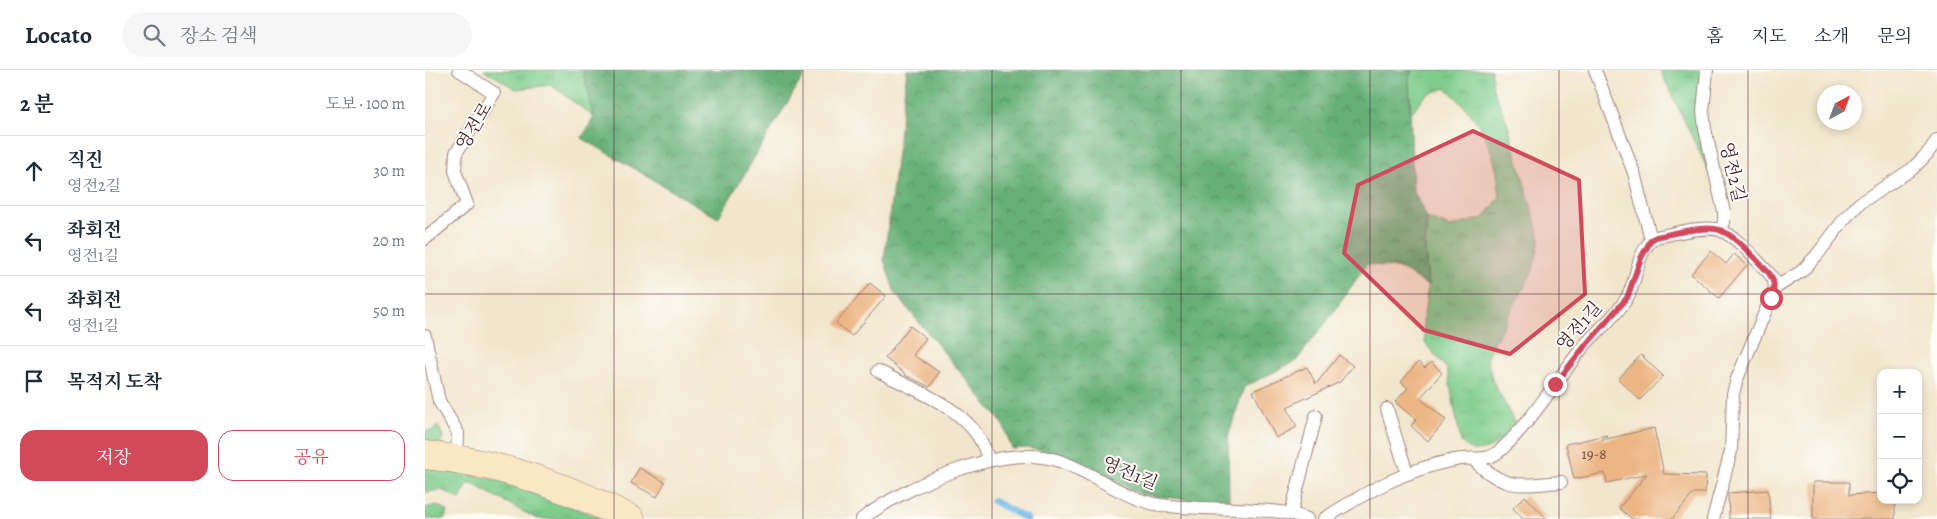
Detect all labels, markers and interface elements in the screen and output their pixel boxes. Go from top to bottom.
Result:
search box [122,12,472,57]
text: Locato [25,19,92,51]
icon: search [140,21,168,49]
text: 장소 검색 [180,23,257,49]
text: 홈 [1706,24,1724,48]
text: 지도 [1752,24,1786,48]
text: 소개 [1814,24,1849,48]
text: 문의 [1877,24,1912,48]
north arrow [1817,85,1862,130]
text: 2 분 [20,90,54,118]
text: 도보 · 100 m [326,93,405,115]
street label: 영전로 [450,97,498,155]
street label: 영전2길 [1714,140,1752,204]
text: 직진 [67,147,104,173]
icon: ahead [20,157,48,185]
text: 30 m [373,160,405,182]
text: 영전2길 [67,175,121,197]
text: 좌회전 [67,217,122,243]
icon: left [20,227,48,255]
text: 20 m [372,230,405,252]
text: 영전1길 [67,245,119,267]
text: 좌회전 [67,287,122,313]
route start [1760,287,1783,310]
street label: 영전1길 [1551,296,1607,356]
icon: left [20,297,48,325]
text: 50 m [373,300,405,322]
text: 영전1길 [67,315,119,337]
icon: arrive [20,367,48,395]
text: 목적지 도착 [67,369,162,395]
map controls [1877,369,1922,504]
button: + [1877,369,1922,414]
route end [1544,373,1567,396]
button: − [1877,414,1922,459]
button: 저장 [20,430,208,481]
button: 공유 [218,430,405,481]
house number: 19-8 [1582,444,1606,464]
street label: 영전1길 [1098,451,1162,495]
button: locate [1877,459,1922,504]

